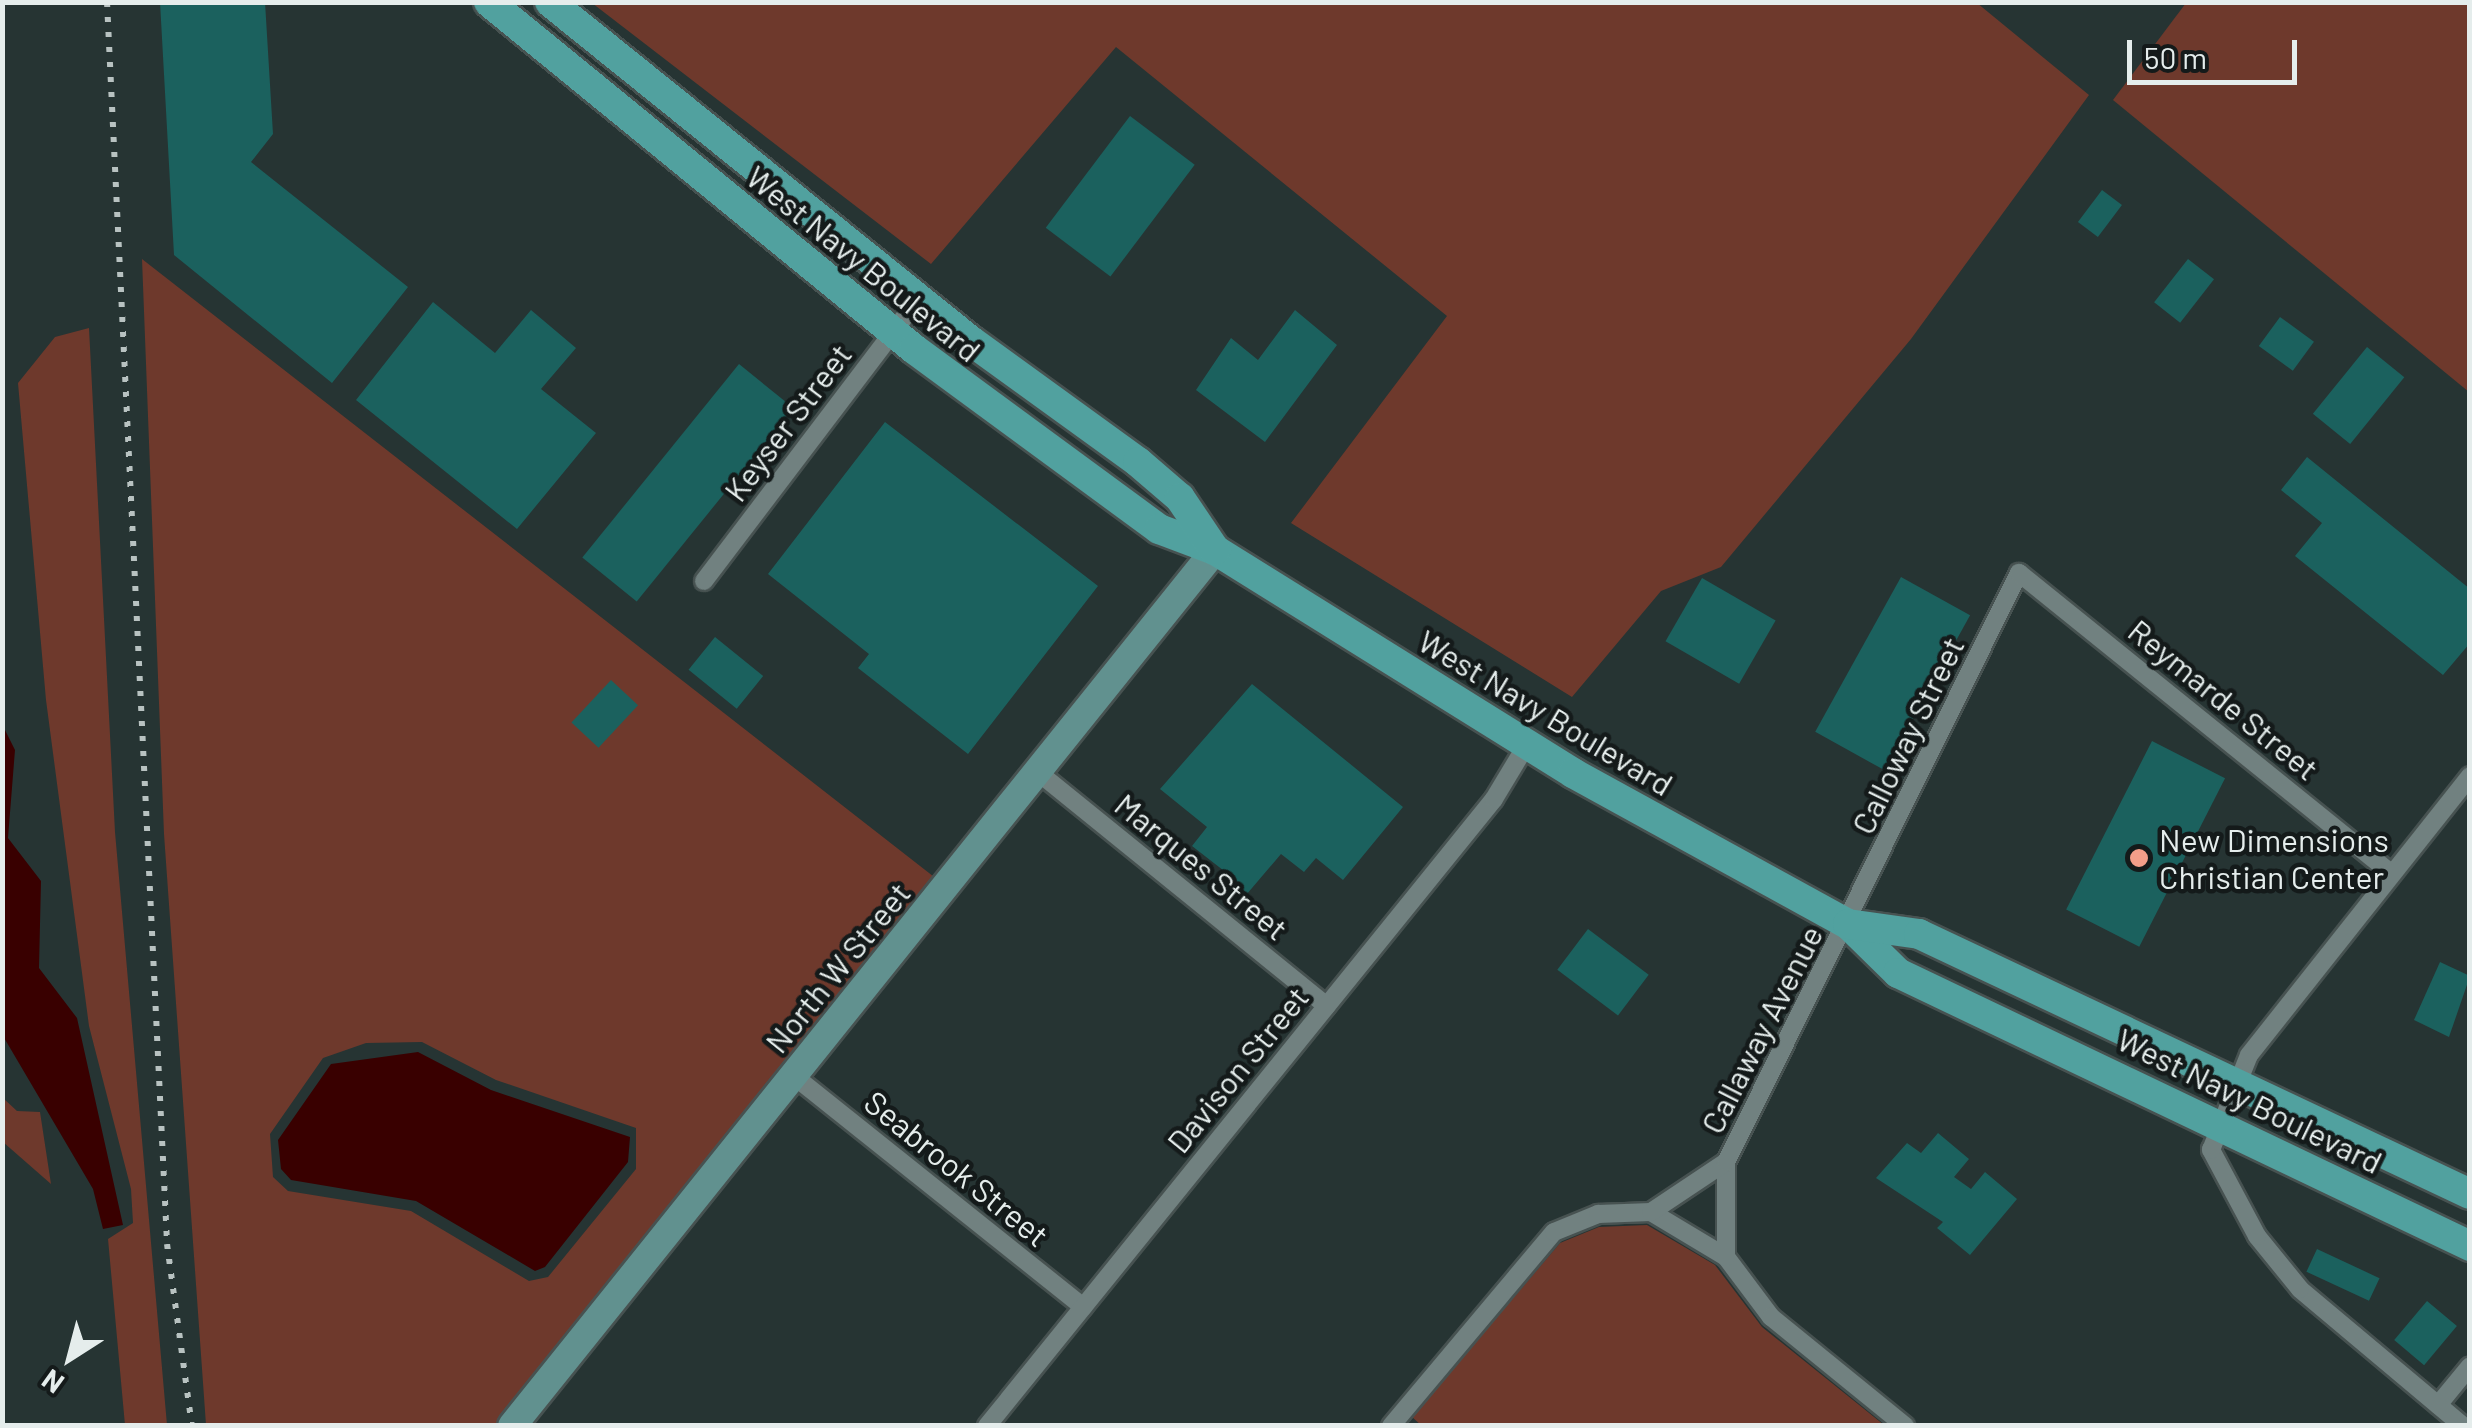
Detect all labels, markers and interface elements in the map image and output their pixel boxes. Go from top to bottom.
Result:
scale bar [2132,20,2302,82]
text: 50 m [2144,39,2207,75]
street label: West Navy Boulevard [739,157,989,369]
street label: Keyser Street [715,336,859,508]
street label: Reymarde Street [2121,611,2327,787]
street label: West Navy Boulevard [1412,621,1680,803]
street label: Calloway Street [1843,630,1971,840]
street label: Marques Street [1108,785,1296,947]
place label: New Dimensions Christian Center [2159,821,2389,896]
marker: New Dimensions Christian Center [2128,847,2150,869]
street label: North W Street [757,874,917,1060]
street label: Callaway Avenue [1692,919,1830,1139]
street label: Davison Street [1158,978,1316,1160]
street label: West Navy Boulevard [2111,1019,2389,1181]
street label: Seabrook Street [857,1082,1057,1254]
north arrow [20,1308,120,1408]
text: N [35,1363,70,1401]

